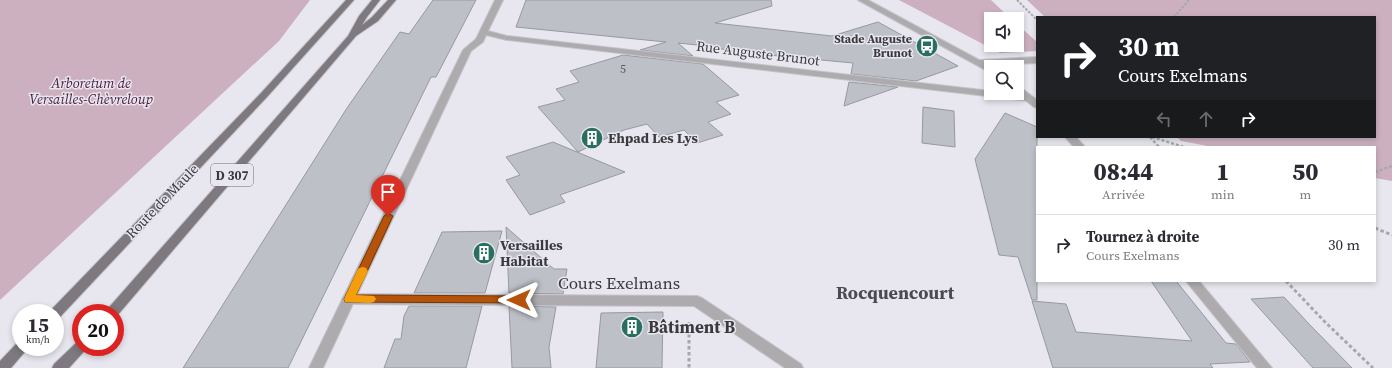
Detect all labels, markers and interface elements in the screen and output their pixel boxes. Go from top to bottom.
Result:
map controls [984,12,1024,100]
button: sound [984,12,1024,52]
text: 30 m [1118,27,1180,65]
place label: Stade Auguste Brunot [834,31,913,61]
icon: right [1052,32,1104,84]
bus stop icon: Stade Auguste Brunot [914,33,940,59]
street label: Rue Auguste Brunot [695,35,821,71]
button: search [984,60,1024,100]
house number: 5 [620,61,626,77]
text: Cours Exelmans [1118,63,1247,88]
park label: Arboretum de Versailles-Chèvreloup [29,73,153,109]
icon: left [1153,108,1175,130]
icon: ahead [1195,108,1217,130]
icon: right [1237,108,1259,130]
building icon: Ehpad Les Lys [579,125,605,151]
place label: Ehpad Les Lys [608,128,698,148]
text: 08:44 [1093,155,1154,188]
text: 1 [1216,155,1229,188]
text: 50 [1292,155,1318,188]
street label: Route de Maule [121,159,203,243]
road number: D 307 [211,164,253,186]
pin [371,175,405,216]
icon: arrive [377,181,399,203]
text: Arrivée [1102,186,1145,203]
text: min [1211,186,1235,203]
text: m [1299,186,1311,203]
text: Tournez à droite [1086,226,1199,247]
icon: right [1052,234,1074,256]
text: 30 m [1328,234,1360,255]
place label: Versailles Habitat [500,235,563,271]
building icon: Versailles Habitat [471,240,497,266]
text: Cours Exelmans [1086,247,1179,264]
street label: Cours Exelmans [558,271,680,295]
position arrow [498,279,540,321]
district label: Rocquencourt [836,280,955,305]
speed limit sign: 20 [72,304,124,356]
text: 15 [27,311,49,339]
building icon: Bâtiment B [619,314,645,340]
place label: Bâtiment B [648,315,735,339]
text: km/h [26,333,50,346]

